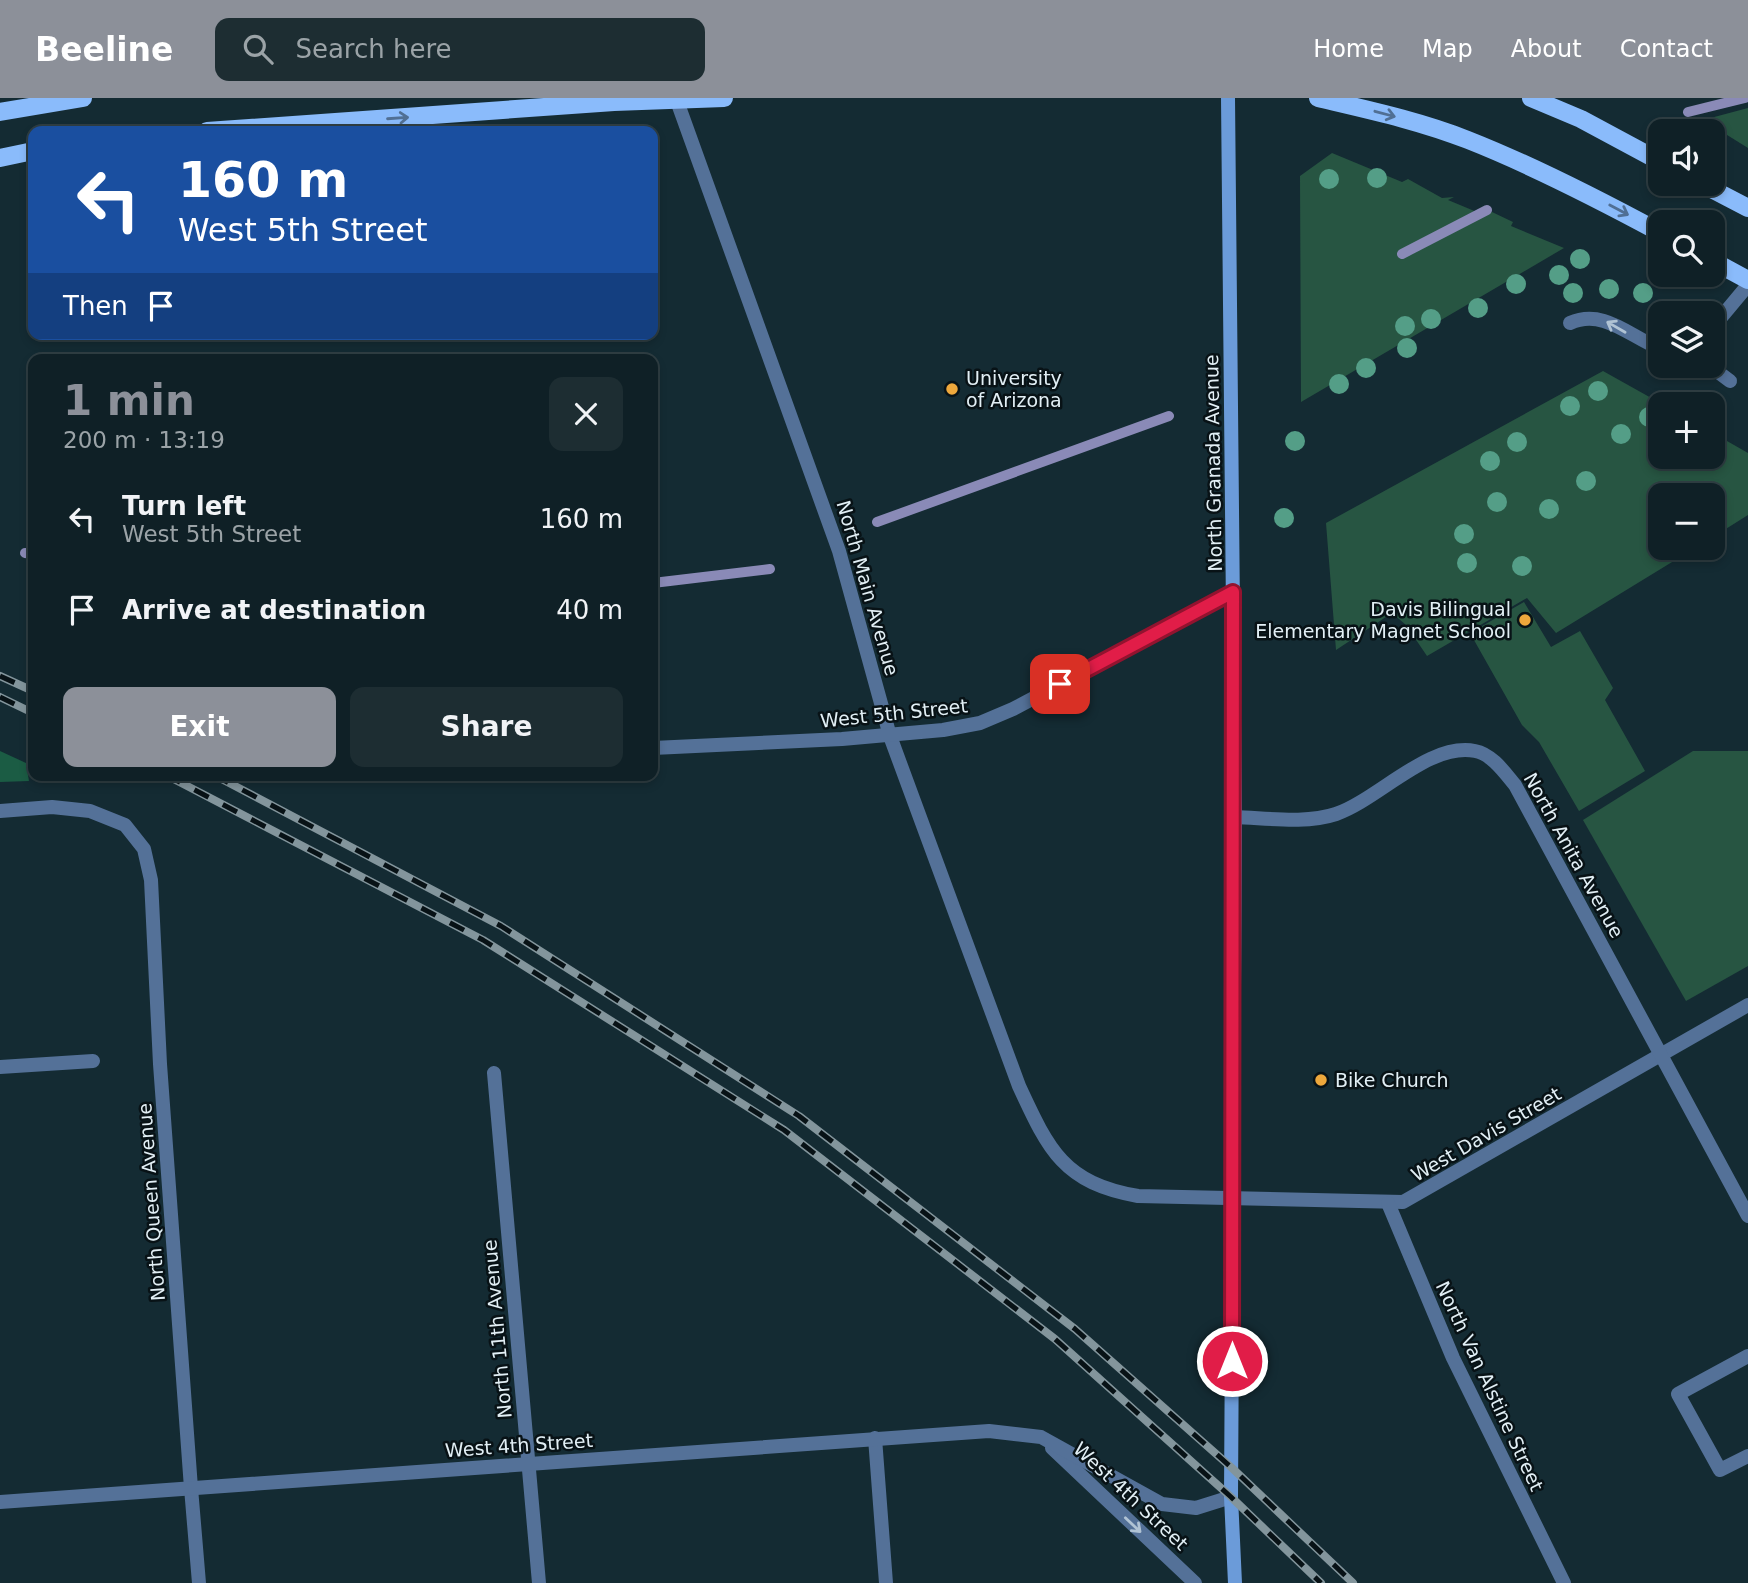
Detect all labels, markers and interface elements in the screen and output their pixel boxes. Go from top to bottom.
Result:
search box [215,18,705,81]
text: Beeline [35,30,173,69]
icon: search [239,30,277,68]
text: Search here [295,34,452,64]
text: Home [1313,35,1384,63]
text: Map [1422,35,1473,63]
text: About [1511,35,1582,63]
text: Contact [1620,35,1713,63]
one-way arrow [1373,108,1395,121]
one-way arrow [386,111,409,124]
map controls [1648,119,1725,560]
button: sound [1648,119,1725,196]
text: 160 m [178,152,348,209]
icon: left [63,154,154,245]
one-way arrow [1608,203,1628,217]
button: search [1648,210,1725,287]
text: West 5th Street [178,211,427,249]
icon: arrive [142,287,180,325]
text: Then [63,291,128,321]
button: layers [1648,301,1725,378]
one-way arrow [1607,319,1627,333]
street label: North Granada Avenue [1200,354,1226,572]
place label: University of Arizona [966,367,1062,411]
text: 1 min [63,376,195,425]
button: close [549,377,623,451]
marker: University of Arizona [944,381,960,397]
button: + [1648,392,1725,469]
text: 200 m · 13:19 [63,427,225,453]
button: − [1648,483,1725,560]
text: Turn left [122,491,246,521]
street label: North Main Avenue [832,498,904,678]
icon: left [63,500,101,538]
text: 160 m [540,504,623,534]
text: West 5th Street [122,521,301,547]
icon: arrive [63,591,101,629]
text: Arrive at destination [122,595,426,625]
text: 40 m [556,595,623,625]
place label: Davis Bilingual Elementary Magnet School [1255,598,1511,642]
marker: Davis Bilingual Elementary Magnet School [1517,612,1533,628]
pin [1030,654,1090,714]
icon: arrive [1041,665,1079,703]
button: Exit [63,687,336,767]
button: Share [350,687,623,767]
street label: West 5th Street [819,694,969,732]
street label: North Anita Avenue [1519,769,1629,941]
place label: Bike Church [1335,1069,1449,1091]
marker: Bike Church [1313,1072,1329,1088]
street label: West Davis Street [1407,1082,1565,1186]
street label: North Queen Avenue [133,1102,169,1302]
street label: North 11th Avenue [478,1239,516,1419]
street label: North Van Alstine Street [1432,1278,1548,1494]
position arrow [1195,1324,1269,1398]
street label: West 4th Street [444,1429,594,1461]
street label: West 4th Street [1069,1437,1193,1555]
one-way arrow [1124,1517,1141,1534]

